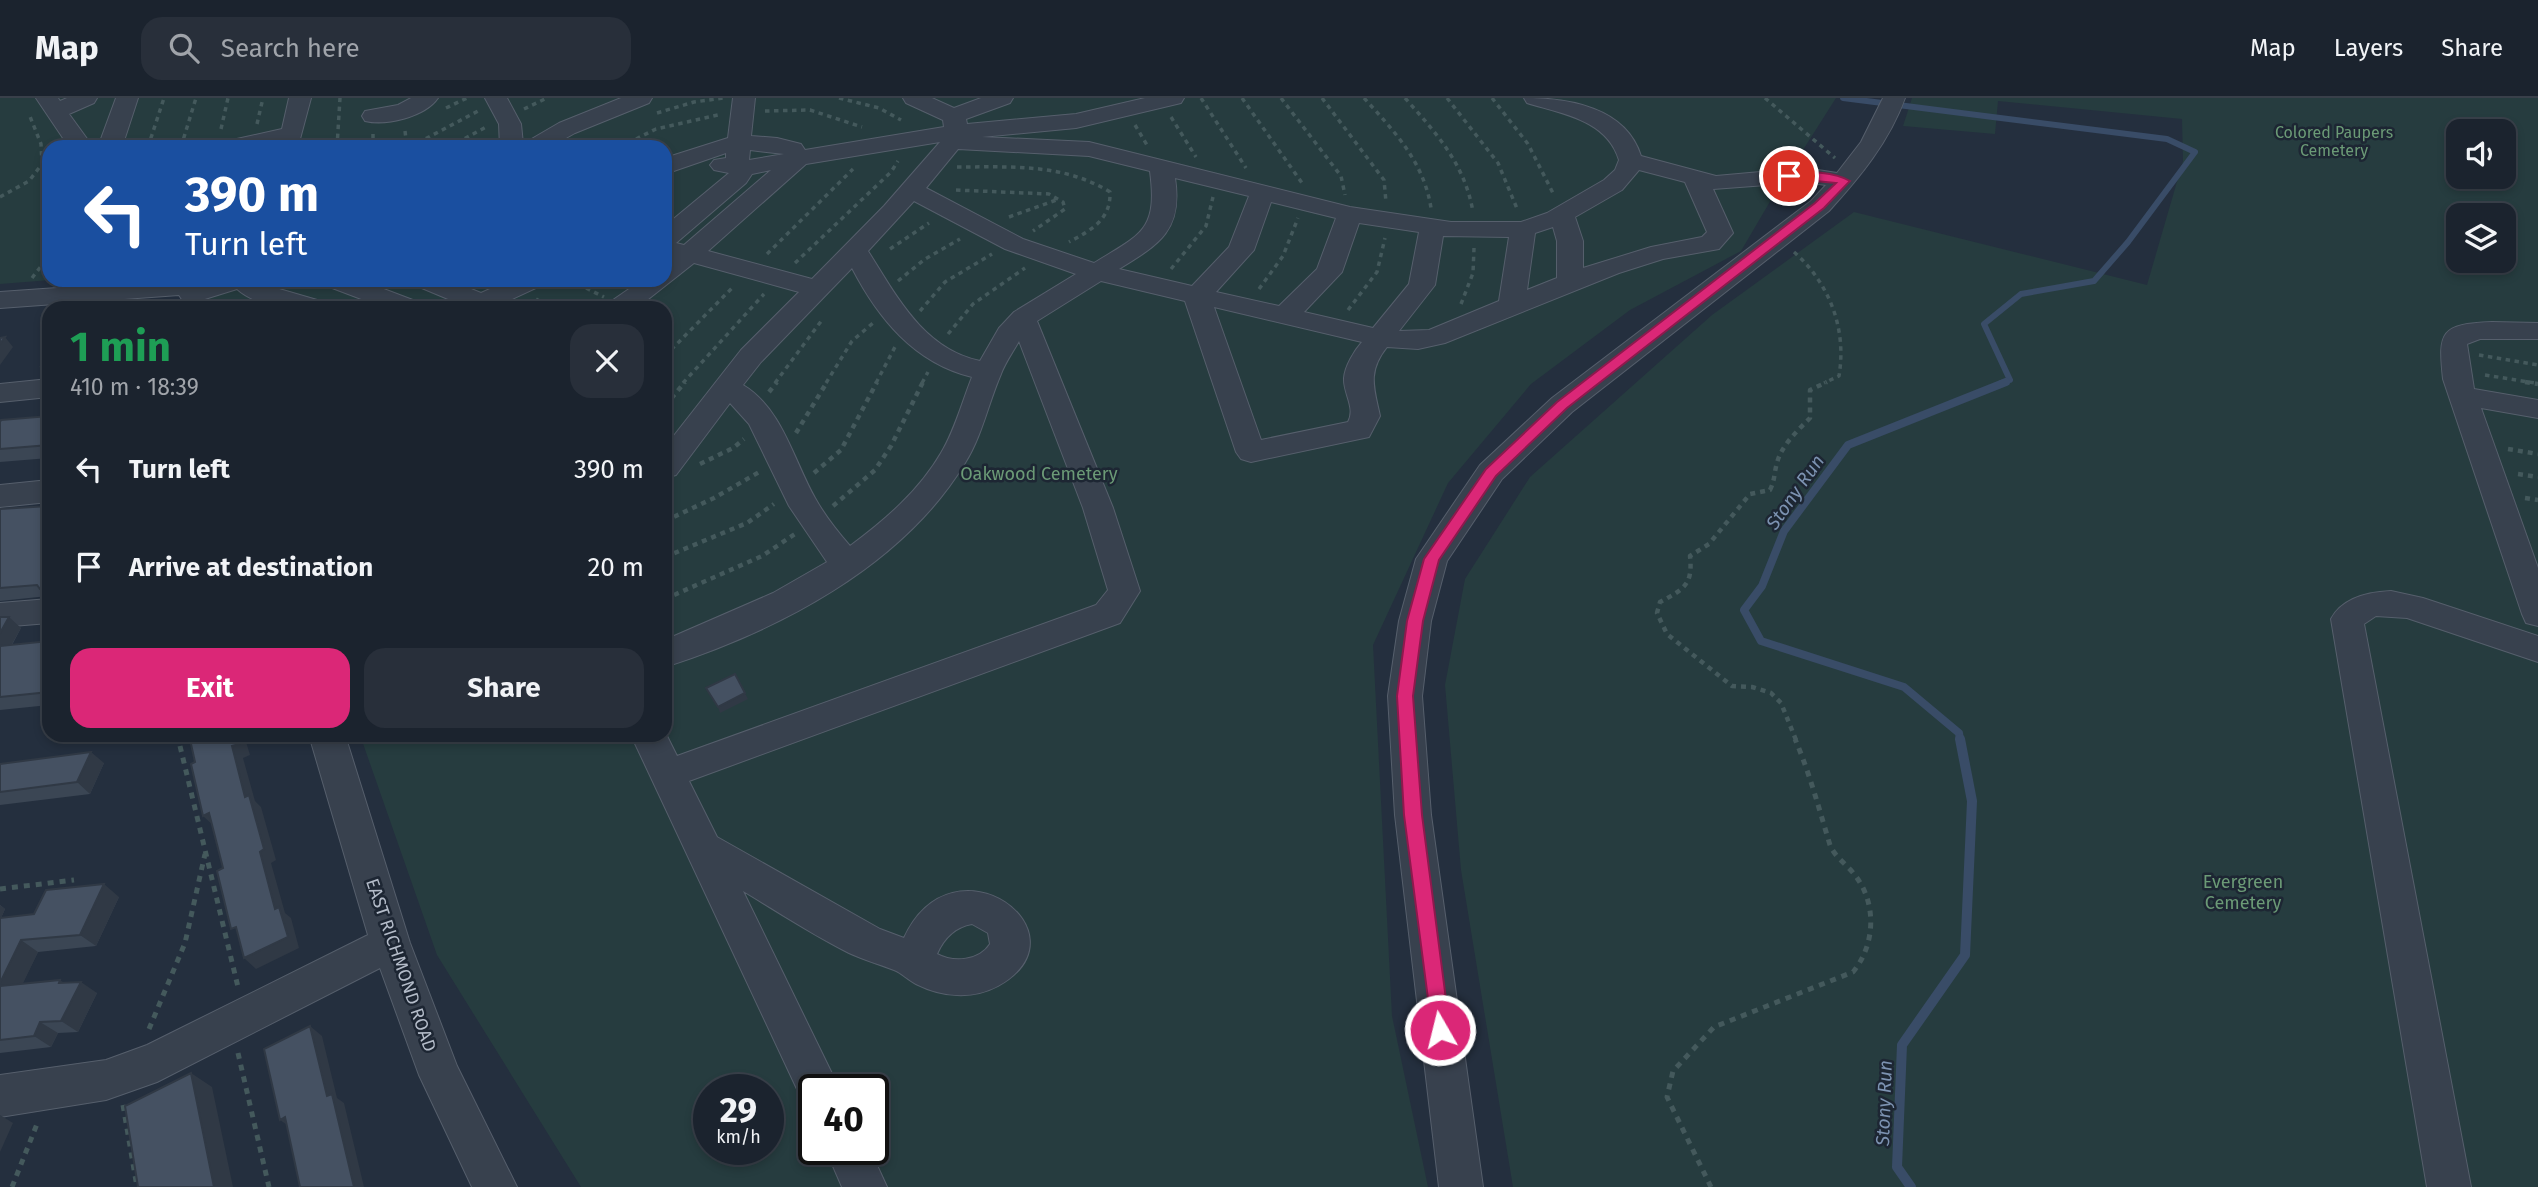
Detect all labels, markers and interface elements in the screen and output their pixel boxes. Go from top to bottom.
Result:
search box [141,17,631,80]
text: Map [35,28,99,68]
icon: search [165,29,203,67]
text: Search here [221,33,360,64]
text: Map [2250,34,2296,62]
text: Layers [2334,34,2403,62]
text: Share [2441,34,2503,62]
map controls [2446,119,2516,273]
button: sound [2446,119,2516,189]
park label: Colored Paupers Cemetery [2275,123,2393,160]
pin [1759,146,1819,206]
icon: arrive [1770,157,1808,195]
text: 390 m [185,165,319,224]
icon: left [70,168,161,259]
button: layers [2446,203,2516,273]
text: Turn left [185,225,307,263]
text: 1 min [70,322,171,372]
button: close [570,324,644,398]
text: 410 m · 18:39 [70,373,199,401]
icon: left [70,450,108,488]
water label: Stony Run [1760,450,1829,535]
text: Turn left [129,454,230,485]
text: 390 m [574,454,644,485]
park label: Oakwood Cemetery [960,463,1118,485]
icon: arrive [70,548,108,586]
text: Arrive at destination [129,552,373,583]
text: 20 m [587,552,644,583]
button: Exit [70,648,350,728]
button: Share [364,648,644,728]
park label: Evergreen Cemetery [2203,871,2283,914]
street label: EAST RICHMOND ROAD [361,875,441,1055]
position arrow [1403,993,1477,1067]
water label: Stony Run [1871,1060,1897,1147]
speed limit sign: 40 [798,1074,889,1165]
text: 29 [720,1089,757,1131]
text: km/h [716,1126,761,1148]

